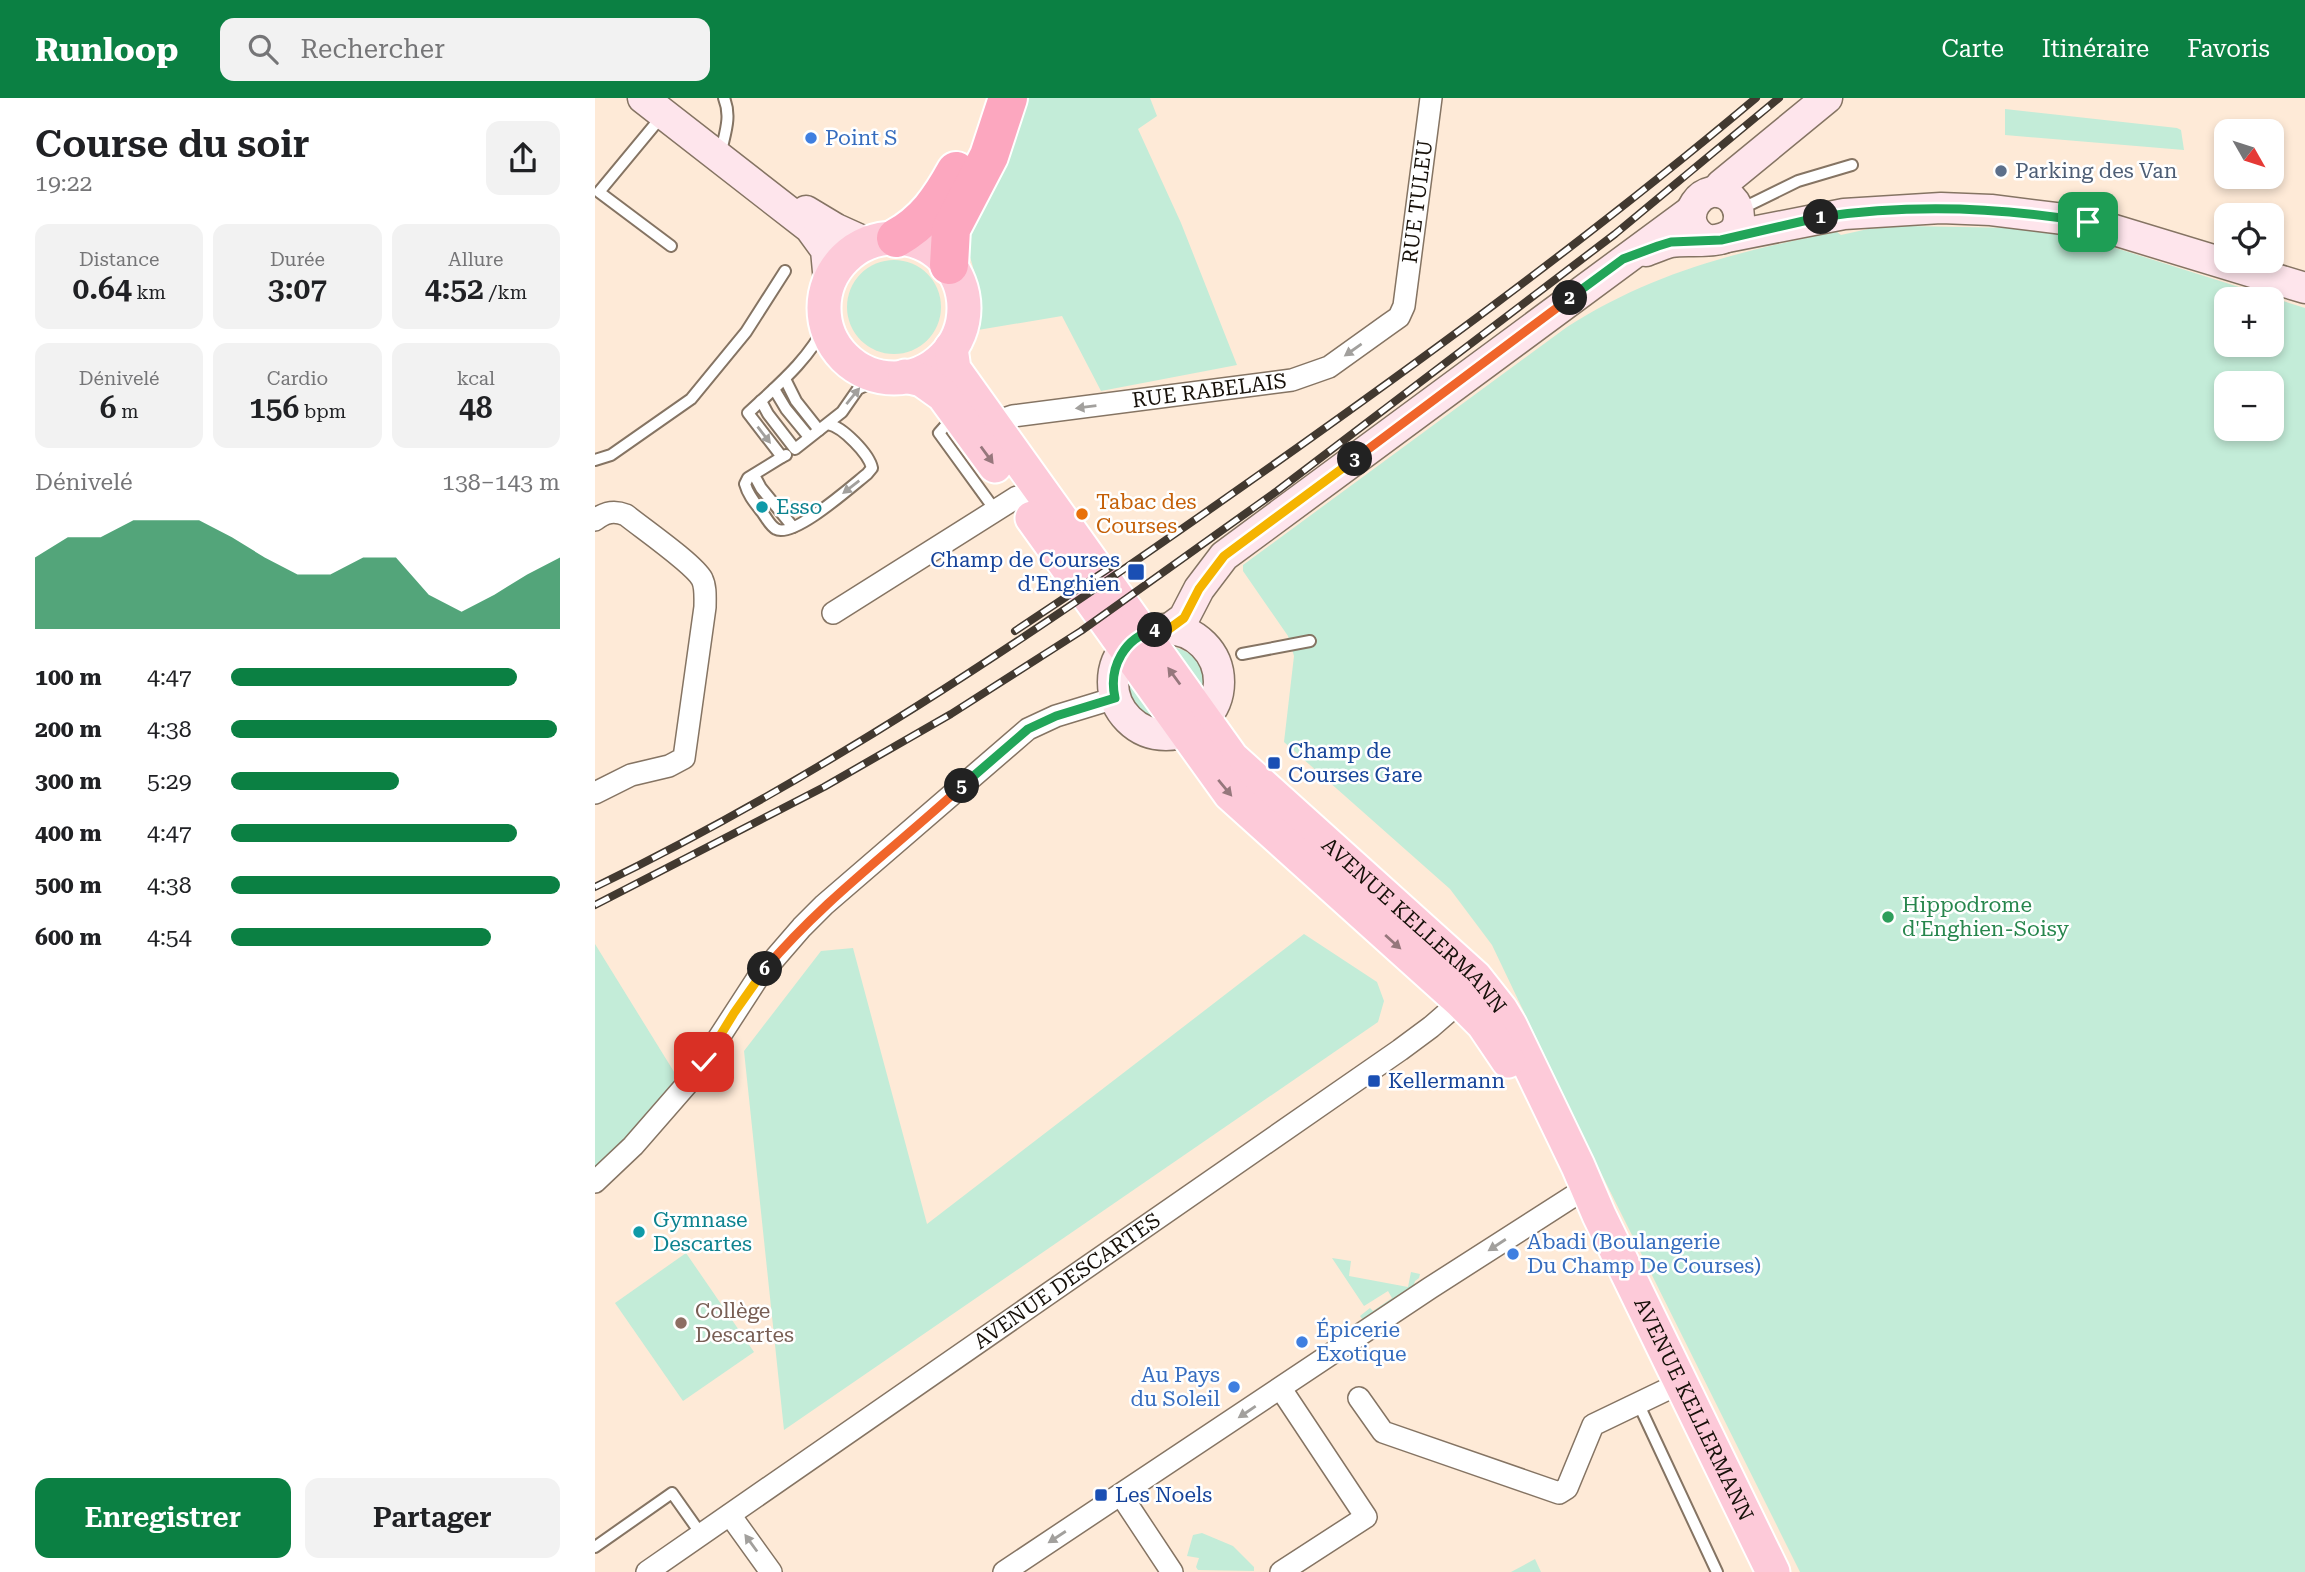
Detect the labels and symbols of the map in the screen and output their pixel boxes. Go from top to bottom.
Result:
north arrow [2214,119,2284,189]
place label: Point S [825,126,897,150]
marker: Point S [803,130,819,146]
street label: RUE TULEU [1398,138,1437,265]
place label: Parking des Van [2015,159,2178,183]
marker: Parking des Van [1993,163,2009,179]
pin [2058,192,2118,252]
pin: 1 [1803,200,1839,234]
pin: 2 [1553,280,1587,316]
one-way arrow [1344,343,1362,357]
street label: RUE RABELAIS [1130,369,1288,413]
one-way arrow [846,388,861,406]
one-way arrow [1075,402,1097,413]
one-way arrow [757,425,772,443]
pin: 3 [1337,442,1373,476]
one-way arrow [980,446,994,464]
one-way arrow [842,479,860,493]
place label: Tabac des Courses [1096,490,1197,538]
place label: Esso [776,495,822,519]
marker: Esso [754,499,770,515]
marker: Tabac des Courses [1074,506,1090,522]
place label: Champ de Courses d'Enghien [930,548,1120,596]
marker: Champ de Courses d'Enghien [1126,562,1146,582]
pin: 4 [1137,612,1173,648]
one-way arrow [1167,667,1181,685]
place label: Champ de Courses Gare [1288,739,1422,787]
marker: Champ de Courses Gare [1266,755,1282,771]
pin: 5 [945,768,979,804]
one-way arrow [1217,779,1233,797]
street label: AVENUE KELLERMANN [1317,833,1511,1019]
place label: Hippodrome d'Enghien-Soisy [1902,893,2070,941]
marker: Hippodrome d'Enghien-Soisy [1880,909,1896,925]
one-way arrow [1384,933,1401,949]
pin: 6 [747,952,783,986]
pin [674,1032,734,1092]
place label: Kellermann [1388,1069,1505,1093]
marker: Kellermann [1366,1073,1382,1089]
place label: Gymnase Descartes [653,1208,752,1256]
street label: AVENUE DESCARTES [969,1208,1165,1354]
marker: Gymnase Descartes [631,1224,647,1240]
place label: Abadi (Boulangerie Du Champ De Courses) [1527,1230,1761,1278]
one-way arrow [1488,1238,1506,1252]
marker: Abadi (Boulangerie Du Champ De Courses) [1505,1246,1521,1262]
street label: AVENUE KELLERMANN [1629,1294,1758,1525]
place label: Collège Descartes [695,1299,794,1347]
marker: Collège Descartes [673,1315,689,1331]
place label: Épicerie Exotique [1316,1317,1407,1366]
marker: Épicerie Exotique [1294,1334,1310,1350]
place label: Au Pays du Soleil [1131,1363,1220,1411]
marker: Au Pays du Soleil [1226,1379,1242,1395]
one-way arrow [1237,1405,1256,1418]
place label: Les Noels [1115,1483,1212,1507]
marker: Les Noels [1093,1487,1109,1503]
one-way arrow [1047,1530,1066,1543]
one-way arrow [744,1534,758,1552]

